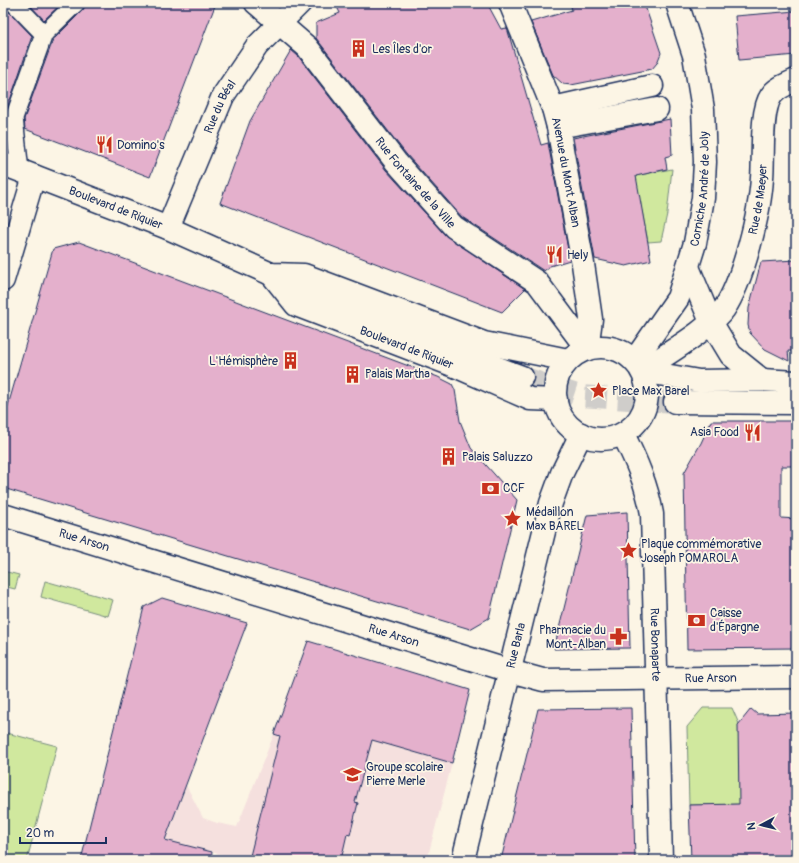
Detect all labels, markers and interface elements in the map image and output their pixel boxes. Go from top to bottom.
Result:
building icon: Les Îles d'or [349,39,369,59]
place label: Les Îles d'or [372,41,433,57]
street label: Rue du Béal [201,77,240,136]
street label: Avenue du Mont Alban [548,116,583,229]
street label: Corniche André de Joly [688,131,713,248]
street label: Rue Fontaine de la Ville [372,134,459,232]
restaurant icon: Domino's [94,135,114,155]
place label: Domino's [117,138,165,153]
street label: Rue de Maeyer [746,163,771,236]
street label: Boulevard de Riquier [67,183,165,233]
restaurant icon: Hely [544,245,564,265]
place label: Hely [567,248,588,263]
street label: Boulevard de Riquier [357,323,456,373]
building icon: L'Hémisphère [281,351,301,371]
place label: L'Hémisphère [209,354,278,369]
building icon: Palais Martha [342,364,362,384]
place label: Palais Martha [365,367,430,382]
place icon: Place Max Barel [589,381,609,401]
place label: Place Max Barel [612,384,690,399]
restaurant icon: Asia Food [742,422,762,442]
place label: Asia Food [690,425,739,440]
building icon: Palais Saluzzo [439,447,459,467]
place label: Palais Saluzzo [462,450,533,465]
bank icon: CCF [480,478,500,498]
place label: CCF [503,481,525,496]
place label: Médaillon Max BAREL [526,505,584,534]
place icon: Médaillon Max BAREL [503,509,523,529]
street label: Rue Arson [57,526,111,555]
place label: Plaque commémorative Joseph POMAROLA [641,537,761,566]
place icon: Plaque commémorative Joseph POMAROLA [618,541,638,561]
place label: Caisse d'Épargne [710,606,759,635]
street label: Rue Bonaparte [646,608,663,682]
bank icon: Caisse d'Épargne [687,610,707,630]
street label: Rue Arson [367,621,421,651]
street label: Rue Barla [504,621,529,670]
place label: Pharmacie du Mont-Alban [539,623,606,652]
pharmacy icon: Pharmacie du Mont-Alban [609,627,629,647]
street label: Rue Arson [685,671,737,686]
place label: Groupe scolaire Pierre Merle [366,760,443,789]
school or university icon: Groupe scolaire Pierre Merle [343,764,363,784]
north arrow [741,805,781,845]
scale bar [20,819,106,845]
text: N [745,821,758,831]
text: 20 m [26,826,55,841]

